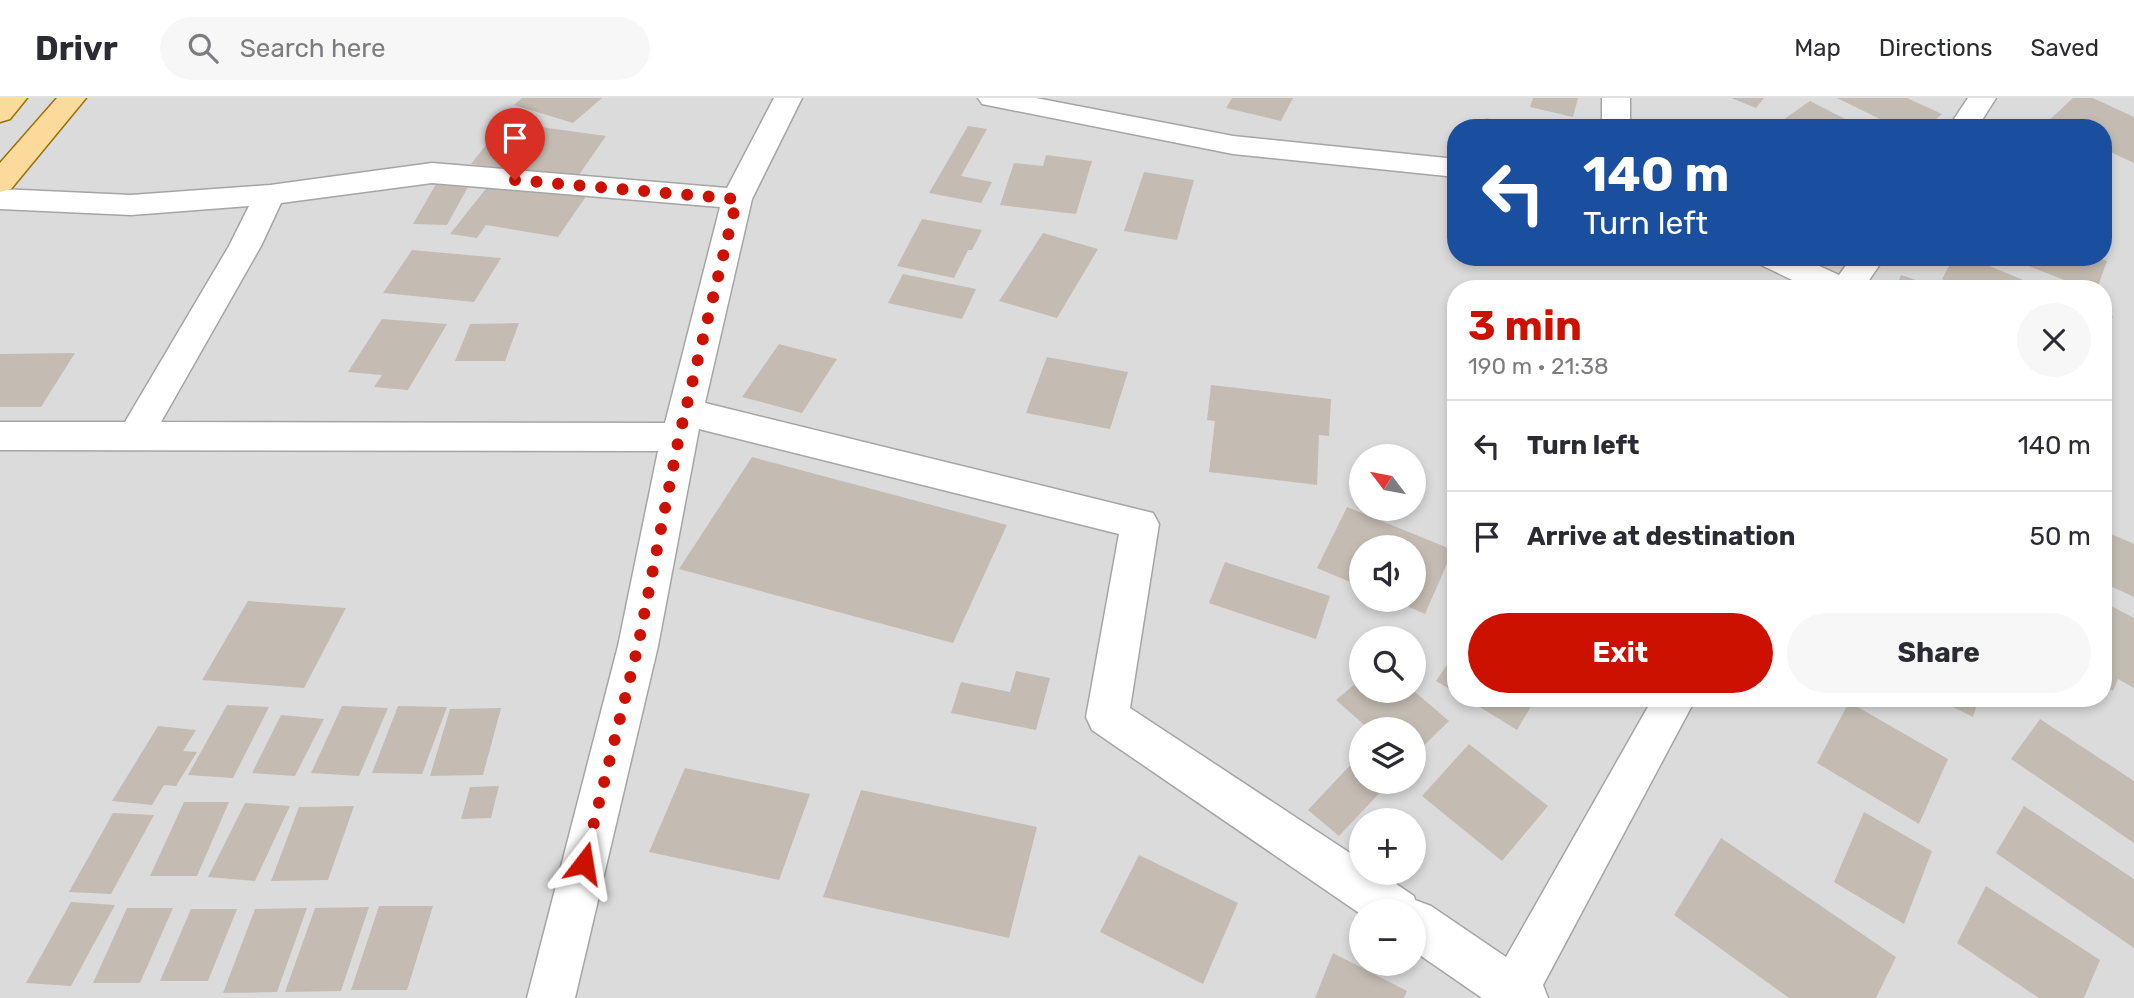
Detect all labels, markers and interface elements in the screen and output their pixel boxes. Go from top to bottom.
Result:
search box [160,17,650,80]
text: Drivr [35,29,118,68]
icon: search [184,29,222,67]
text: Search here [240,33,386,64]
text: Map [1794,34,1841,62]
text: Directions [1879,34,1992,62]
text: Saved [2030,34,2099,62]
pin [485,108,545,180]
icon: arrive [496,119,534,157]
text: 140 m [1583,145,1729,203]
icon: left [1468,147,1559,238]
text: Turn left [1583,204,1708,242]
text: 3 min [1468,301,1582,351]
button: close [2017,303,2091,377]
text: 190 m · 21:38 [1468,352,1609,380]
icon: left [1468,427,1506,465]
text: Turn left [1527,430,1639,461]
text: 140 m [2018,430,2091,461]
north arrow [1349,444,1426,522]
map controls [1349,444,1426,976]
icon: arrive [1468,518,1506,556]
text: Arrive at destination [1527,521,1795,552]
text: 50 m [2030,521,2091,552]
button: sound [1349,535,1426,612]
button: Exit [1468,613,1773,693]
button: Share [1787,613,2091,693]
button: search [1349,626,1426,703]
button: layers [1349,717,1426,794]
button: + [1349,808,1426,885]
position arrow [547,826,621,900]
button: − [1349,899,1426,976]

